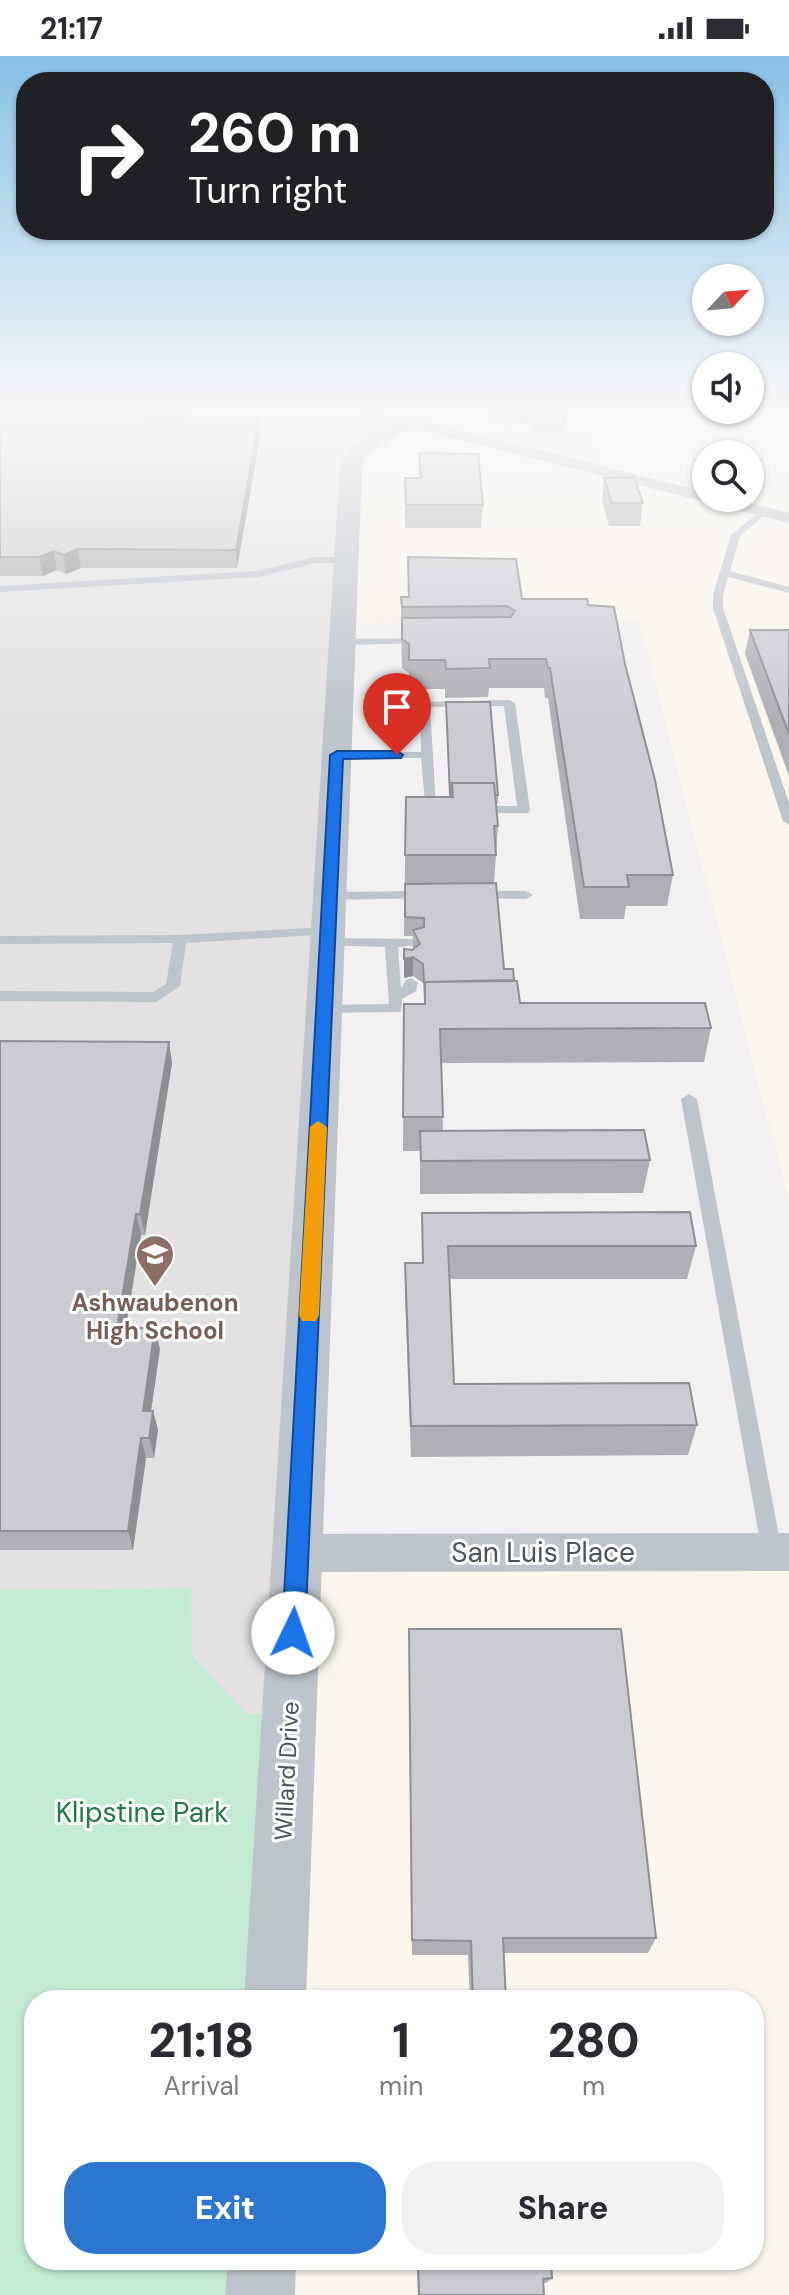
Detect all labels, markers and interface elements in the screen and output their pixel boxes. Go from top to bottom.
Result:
text: 21:17 [40,9,103,48]
text: 260 m [188,96,361,169]
icon: right [56,104,160,208]
text: Turn right [188,167,347,214]
north arrow [692,264,764,336]
map controls [692,264,764,512]
button: sound [692,352,764,424]
button: search [692,440,764,512]
pin [363,673,431,755]
icon: arrive [375,685,419,729]
school or university icon: Ashwaubenon High School [134,1233,176,1288]
place label: Ashwaubenon High School [72,1287,238,1346]
street label: San Luis Place [451,1534,635,1571]
position arrow [251,1591,335,1675]
street label: Willard Drive [267,1701,306,1841]
park label: Klipstine Park [56,1794,228,1831]
text: 21:18 [148,2009,255,2072]
text: 1 [392,2009,410,2072]
text: 280 [548,2009,640,2072]
text: Arrival [164,2069,239,2103]
text: min [379,2069,423,2103]
text: m [582,2069,605,2103]
button: Exit [64,2162,386,2254]
button: Share [402,2162,724,2254]

